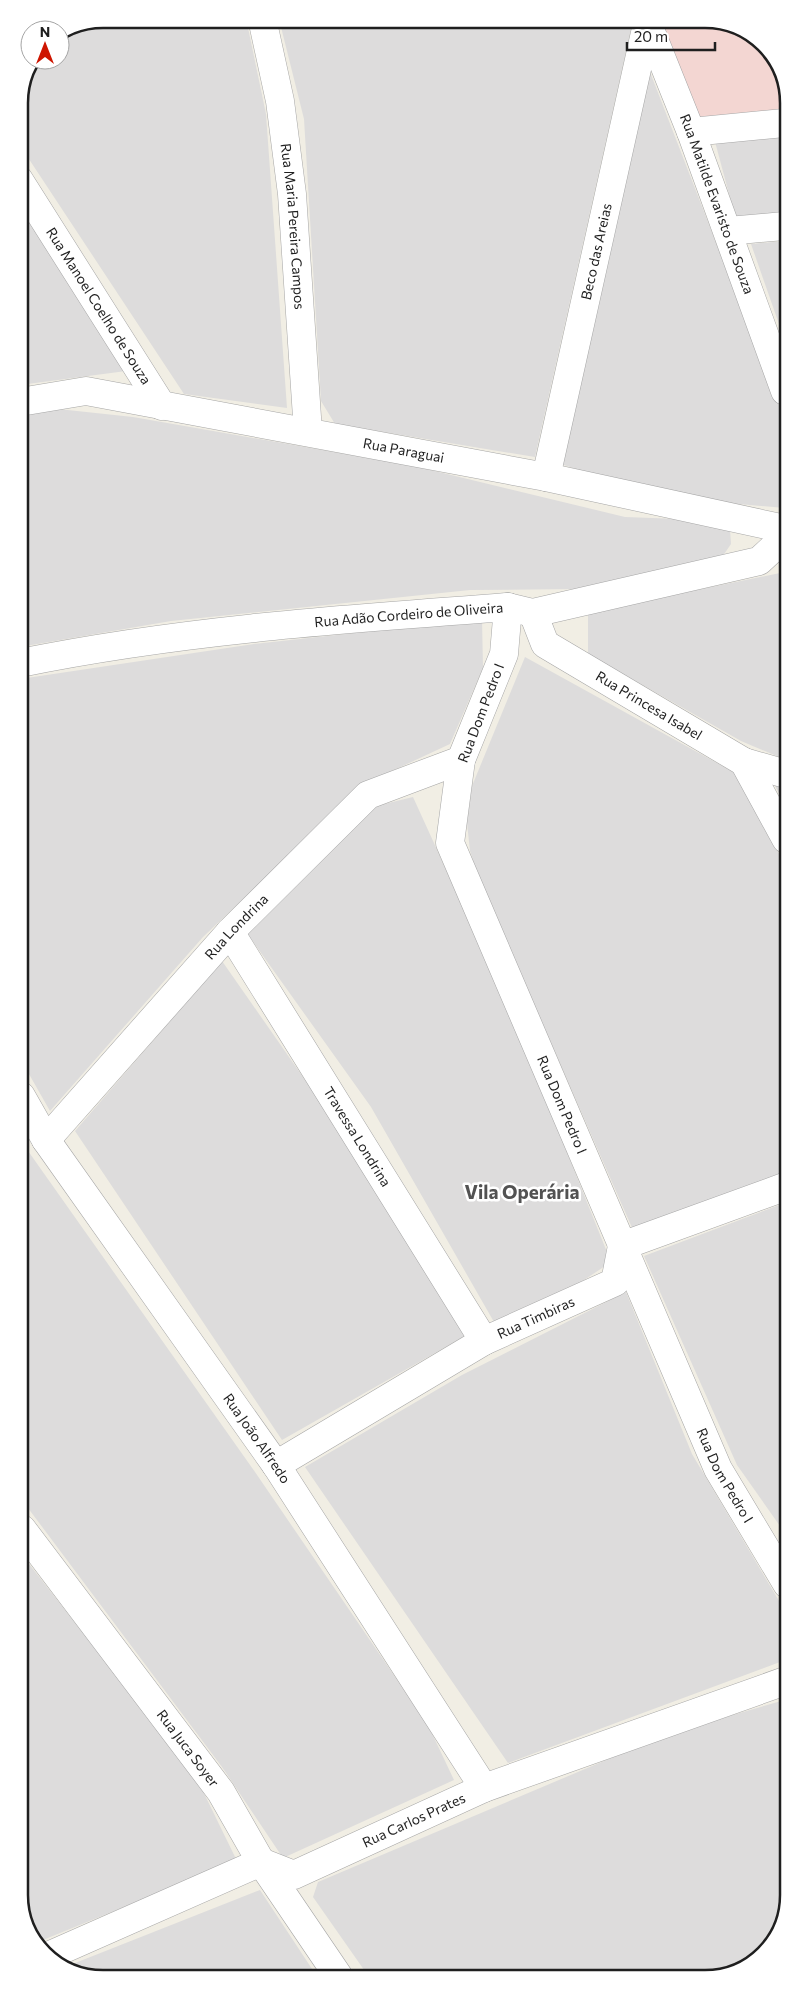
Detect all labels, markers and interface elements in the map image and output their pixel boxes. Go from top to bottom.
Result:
north arrow [20,20,70,70]
scale bar [627,20,714,52]
text: N [40,23,50,40]
text: 20 m [634,27,668,45]
street label: Rua Matilde Evaristo de Souza [677,111,758,296]
street label: Rua Maria Pereira Campos [278,142,309,310]
street label: Beco das Areias [577,201,615,301]
street label: Rua Manoel Coelho de Souza [43,224,155,387]
street label: Rua Paraguai [362,434,446,466]
street label: Rua Adão Cordeiro de Oliveira [314,598,504,630]
street label: Rua Dom Pedro I [454,661,507,765]
street label: Rua Princesa Isabel [593,667,705,743]
street label: Rua Londrina [201,890,271,963]
street label: Rua Dom Pedro I [534,1053,591,1156]
street label: Travessa Londrina [320,1083,395,1190]
district label: Vila Operária [464,1180,580,1203]
street label: Rua Timbiras [494,1292,577,1342]
street label: Rua João Alfredo [220,1390,295,1486]
street label: Rua Dom Pedro I [693,1425,757,1526]
street label: Rua Juca Soyer [154,1706,223,1790]
street label: Rua Carlos Prates [359,1789,468,1851]

